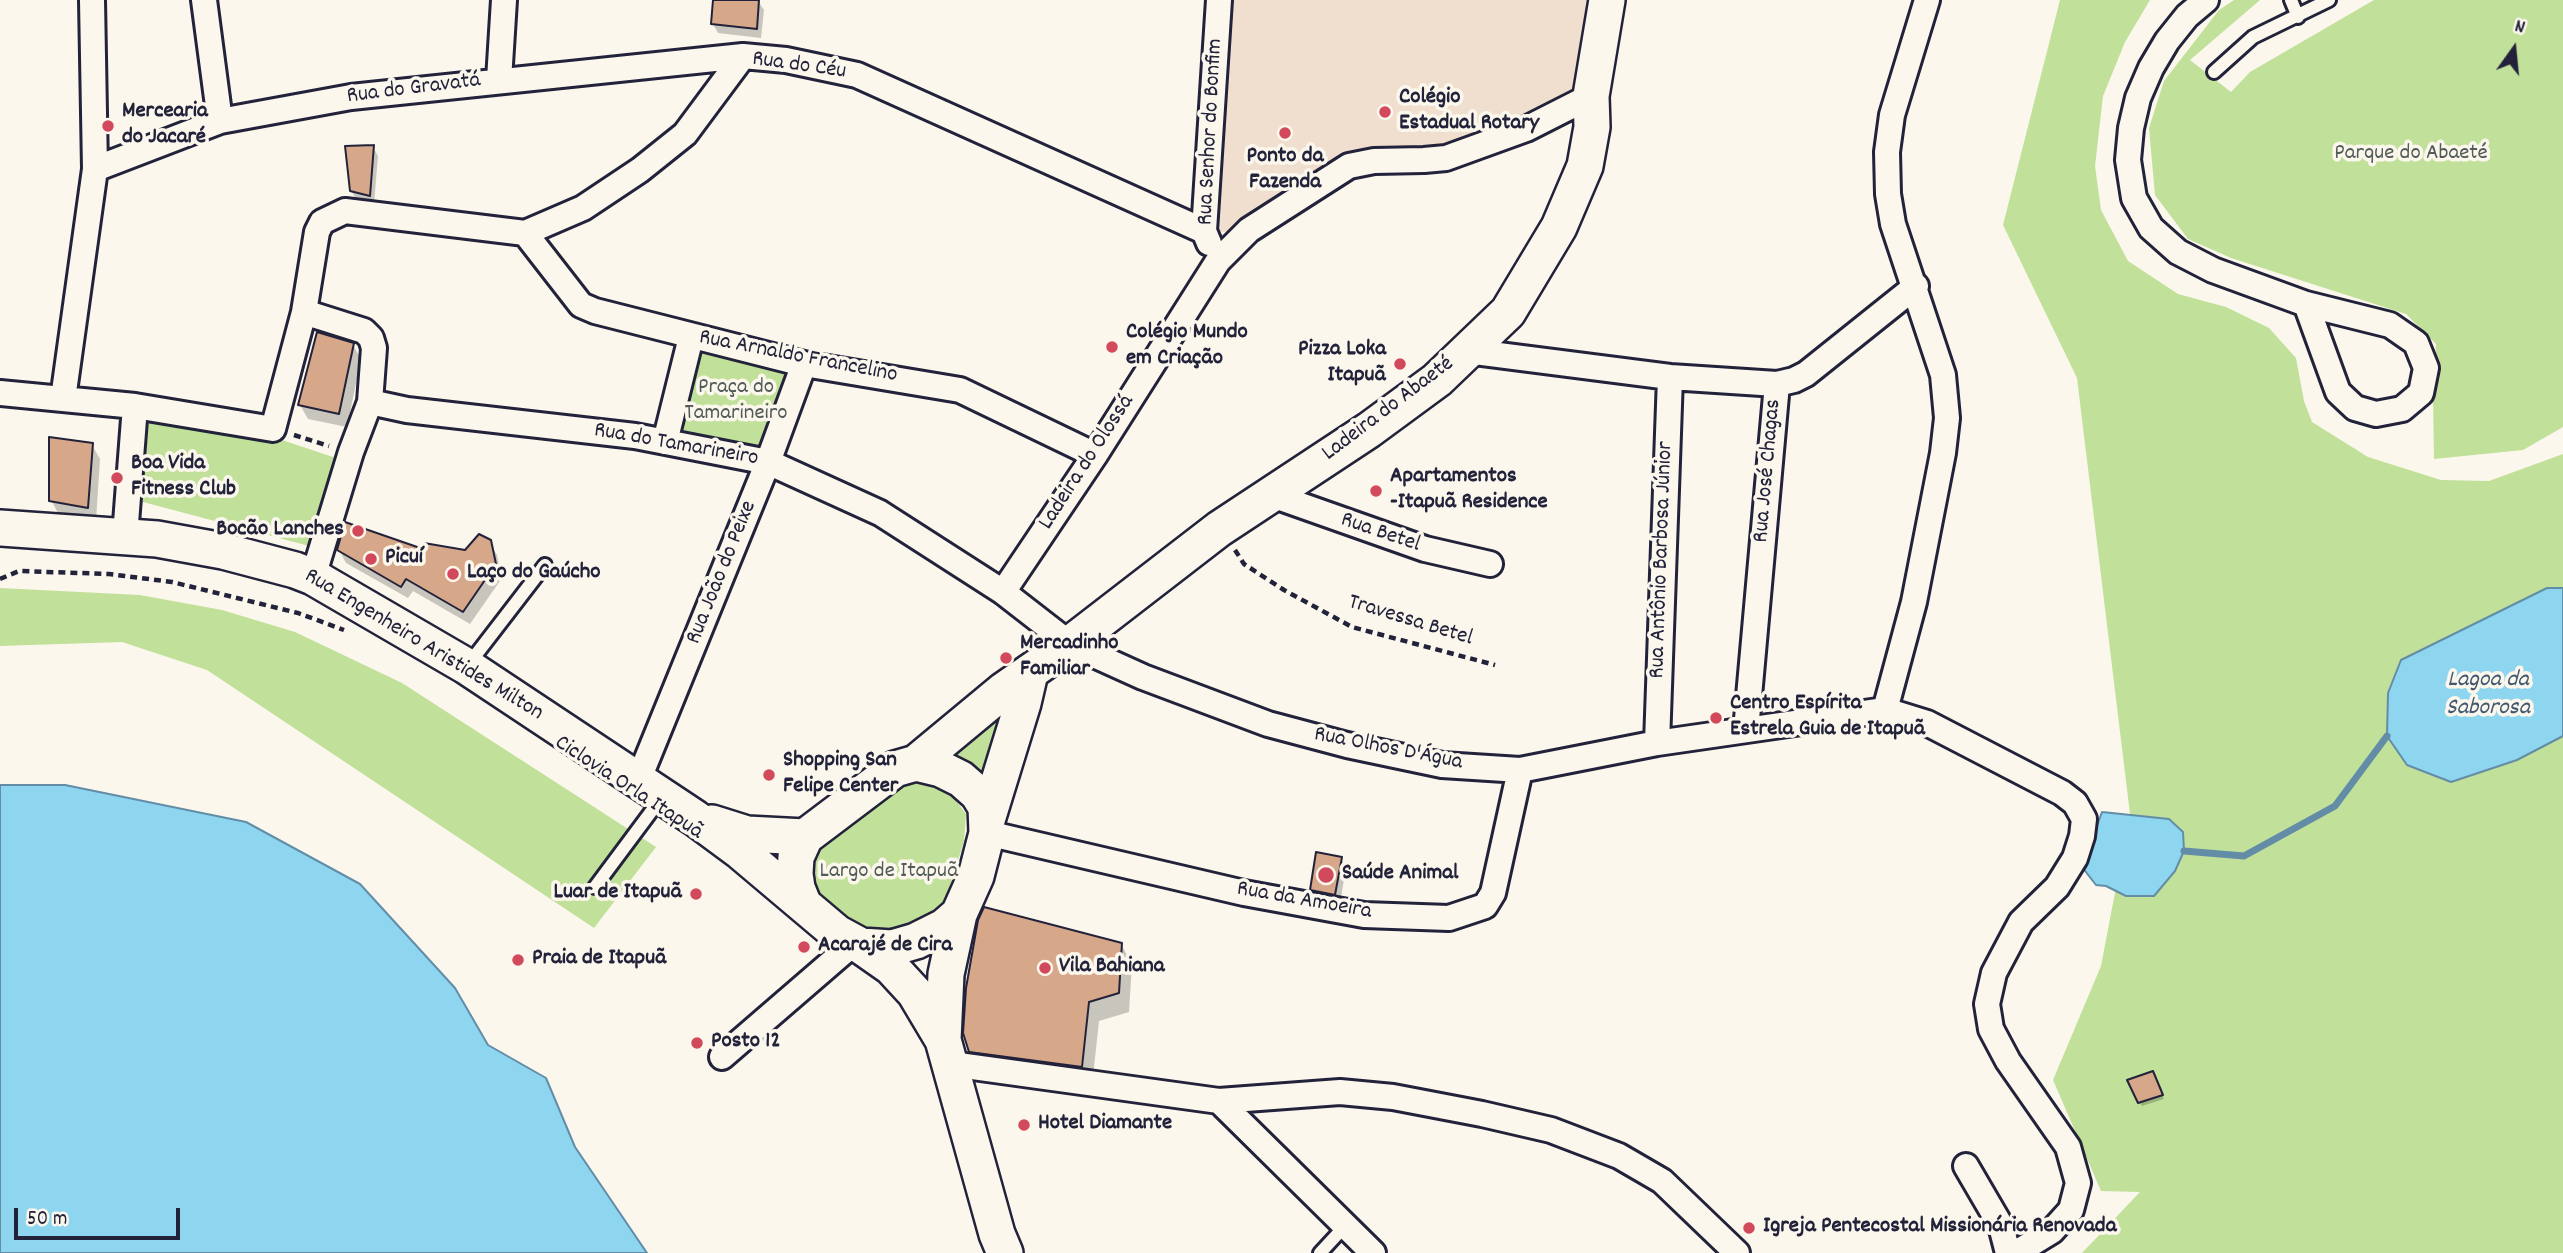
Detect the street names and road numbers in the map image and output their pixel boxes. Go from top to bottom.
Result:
street label: Rua Senhor do Bonfim [1193,38,1231,226]
street label: Rua do Céu [750,47,848,87]
street label: Rua do Gravatá [345,68,483,112]
street label: Rua Arnaldo Francelino [696,325,900,391]
street label: Ladeira do Abaeté [1318,351,1460,469]
street label: Ladeira do Olossá [1034,390,1142,536]
street label: Rua José Chagas [1749,398,1789,544]
street label: Rua do Tamarineiro [592,418,760,474]
street label: Rua Antônio Barbosa Júnior [1645,441,1681,679]
street label: Rua João do Peixe [682,497,764,649]
street label: Rua Betel [1337,508,1423,560]
street label: Rua Engenheiro Aristides Milton [298,564,548,728]
street label: Travessa Betel [1344,590,1476,654]
street label: Rua Olhos D'Água [1311,722,1465,778]
street label: Ciclovia Orla Itapuã [548,731,708,847]
street label: Rua da Amoeira [1235,877,1373,927]

